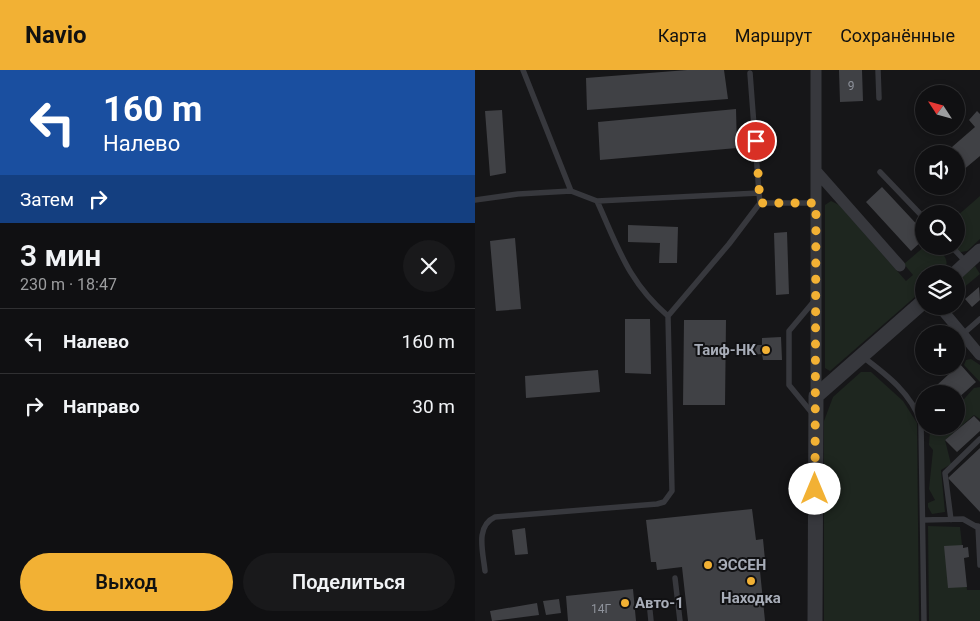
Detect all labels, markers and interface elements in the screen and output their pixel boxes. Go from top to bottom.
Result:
text: Navio [25,21,87,49]
text: Карта [658,25,707,46]
text: Маршрут [735,25,812,46]
text: Сохранённые [840,25,955,46]
house number: 9 [848,79,854,93]
north arrow [915,85,965,135]
map controls [915,85,965,435]
text: 160 m [103,89,202,130]
icon: left [20,90,85,155]
pin [735,120,777,162]
icon: arrive [742,127,770,155]
text: Налево [103,131,180,156]
button: sound [915,145,965,195]
icon: right [84,185,112,213]
text: Затем [20,188,74,211]
button: search [915,205,965,255]
text: 3 мин [20,238,101,273]
button: close [403,240,455,292]
button: layers [915,265,965,315]
text: 230 m · 18:47 [20,275,117,294]
button: + [915,325,965,375]
icon: left [20,327,48,355]
text: Налево [63,330,129,353]
text: 160 m [402,330,455,353]
place label: Таиф-НК [694,341,756,359]
marker: Таиф-НК [760,344,772,356]
button: − [915,385,965,435]
icon: right [20,392,48,420]
text: Направо [63,395,140,418]
text: 30 m [412,395,455,418]
position arrow [788,462,840,514]
button: Выход [20,553,233,611]
button: Поделиться [243,553,455,611]
place label: ЭССЕН [718,556,766,574]
marker: ЭССЕН [702,559,714,571]
marker: Находка [745,575,757,587]
place label: Находка [721,589,781,607]
place label: Авто-1 [635,594,684,612]
marker: Авто-1 [619,597,631,609]
house number: 14Г [591,602,611,616]

